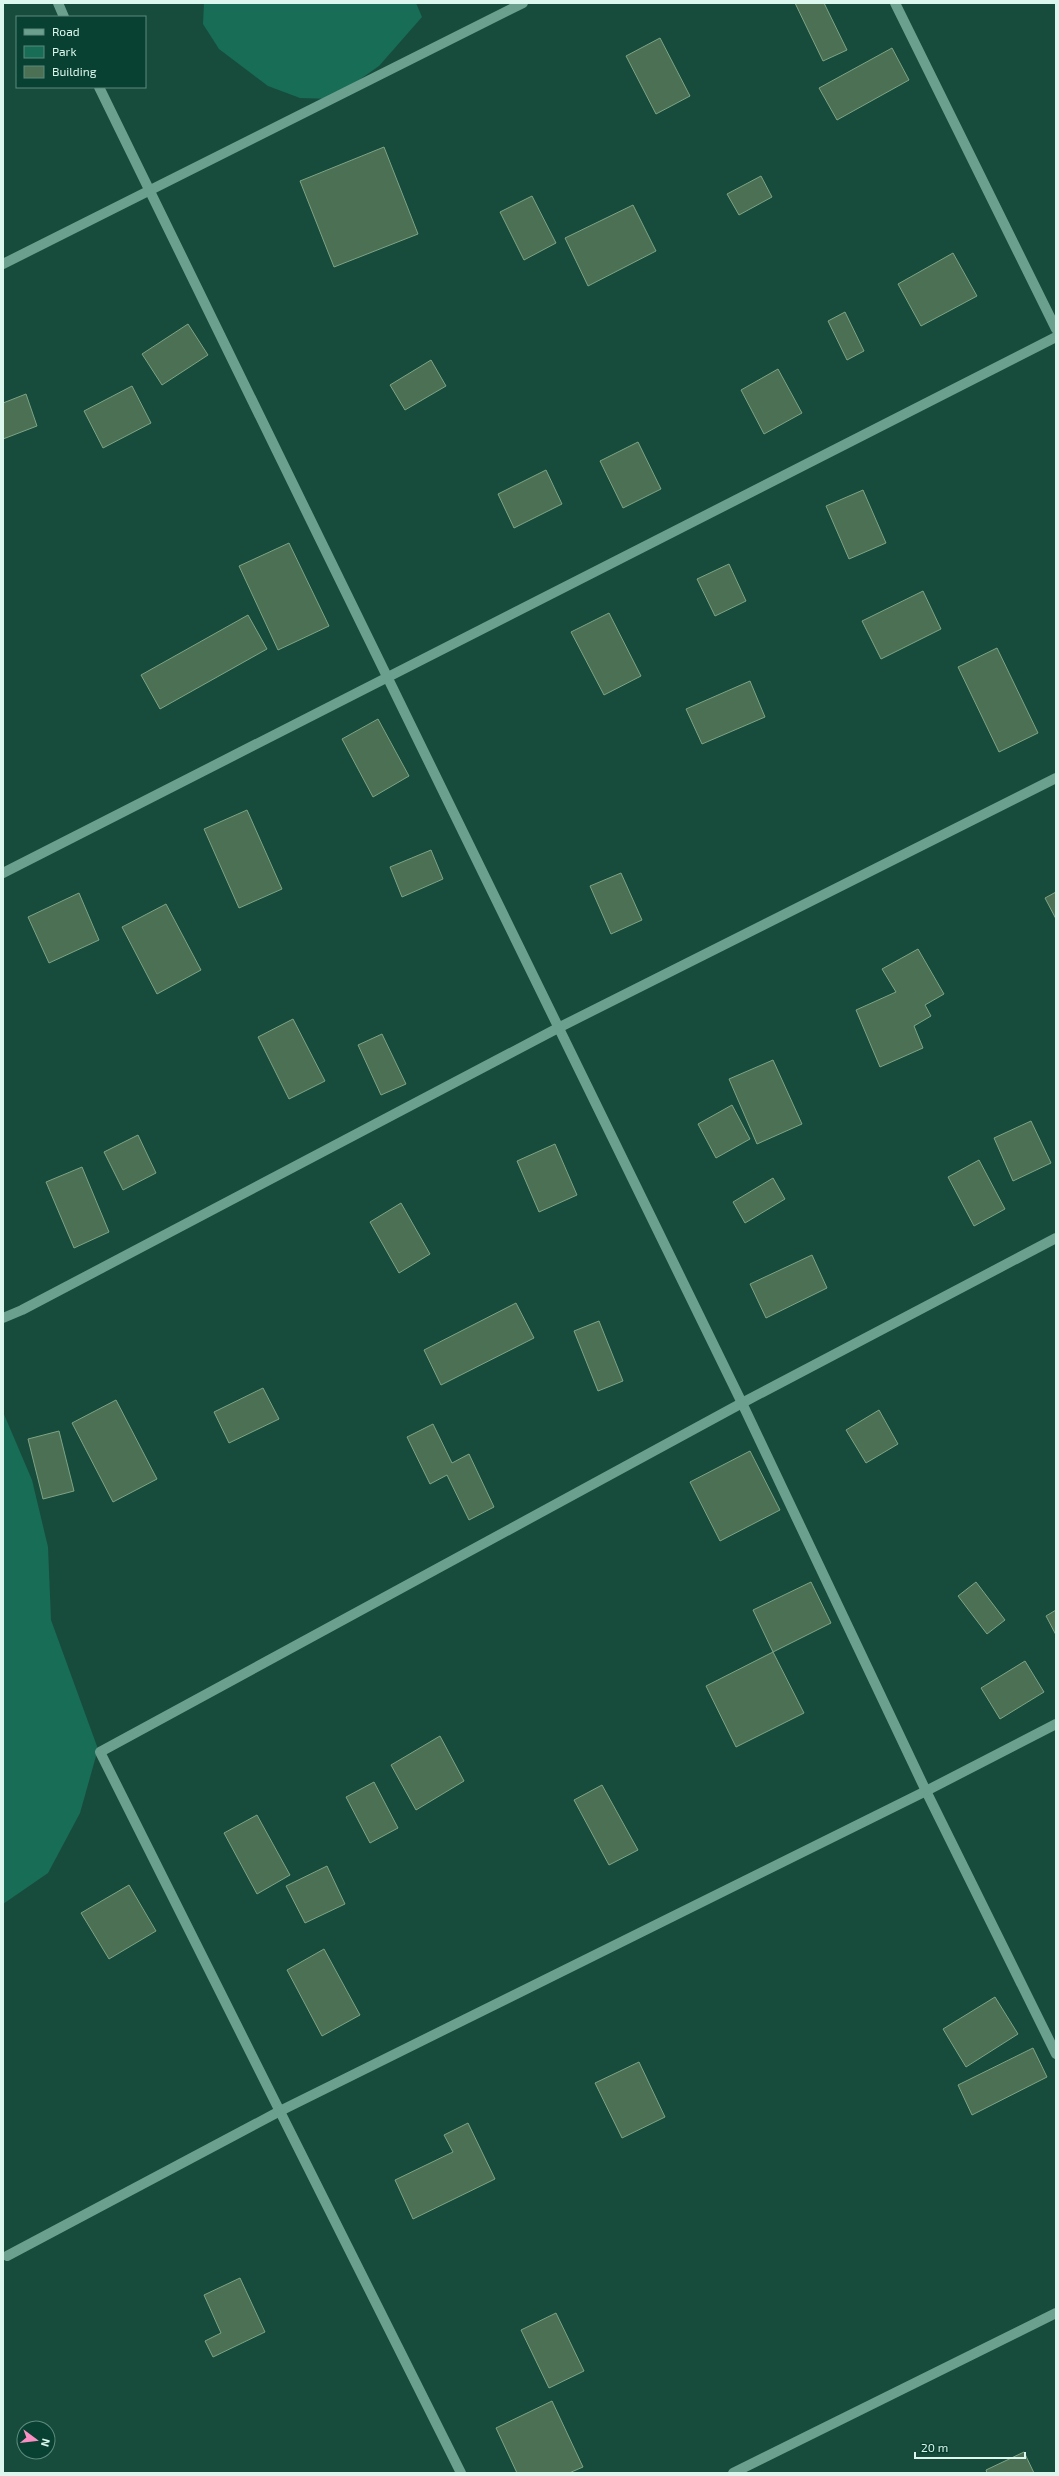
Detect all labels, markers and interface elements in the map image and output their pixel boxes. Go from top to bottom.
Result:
legend [16,16,146,88]
text: Road [52,24,80,38]
text: Park [52,44,77,58]
text: Building [52,64,97,78]
north arrow [16,2420,56,2460]
scale bar [915,2434,1025,2460]
text: N [39,2437,53,2448]
text: 20 m [921,2440,948,2454]

